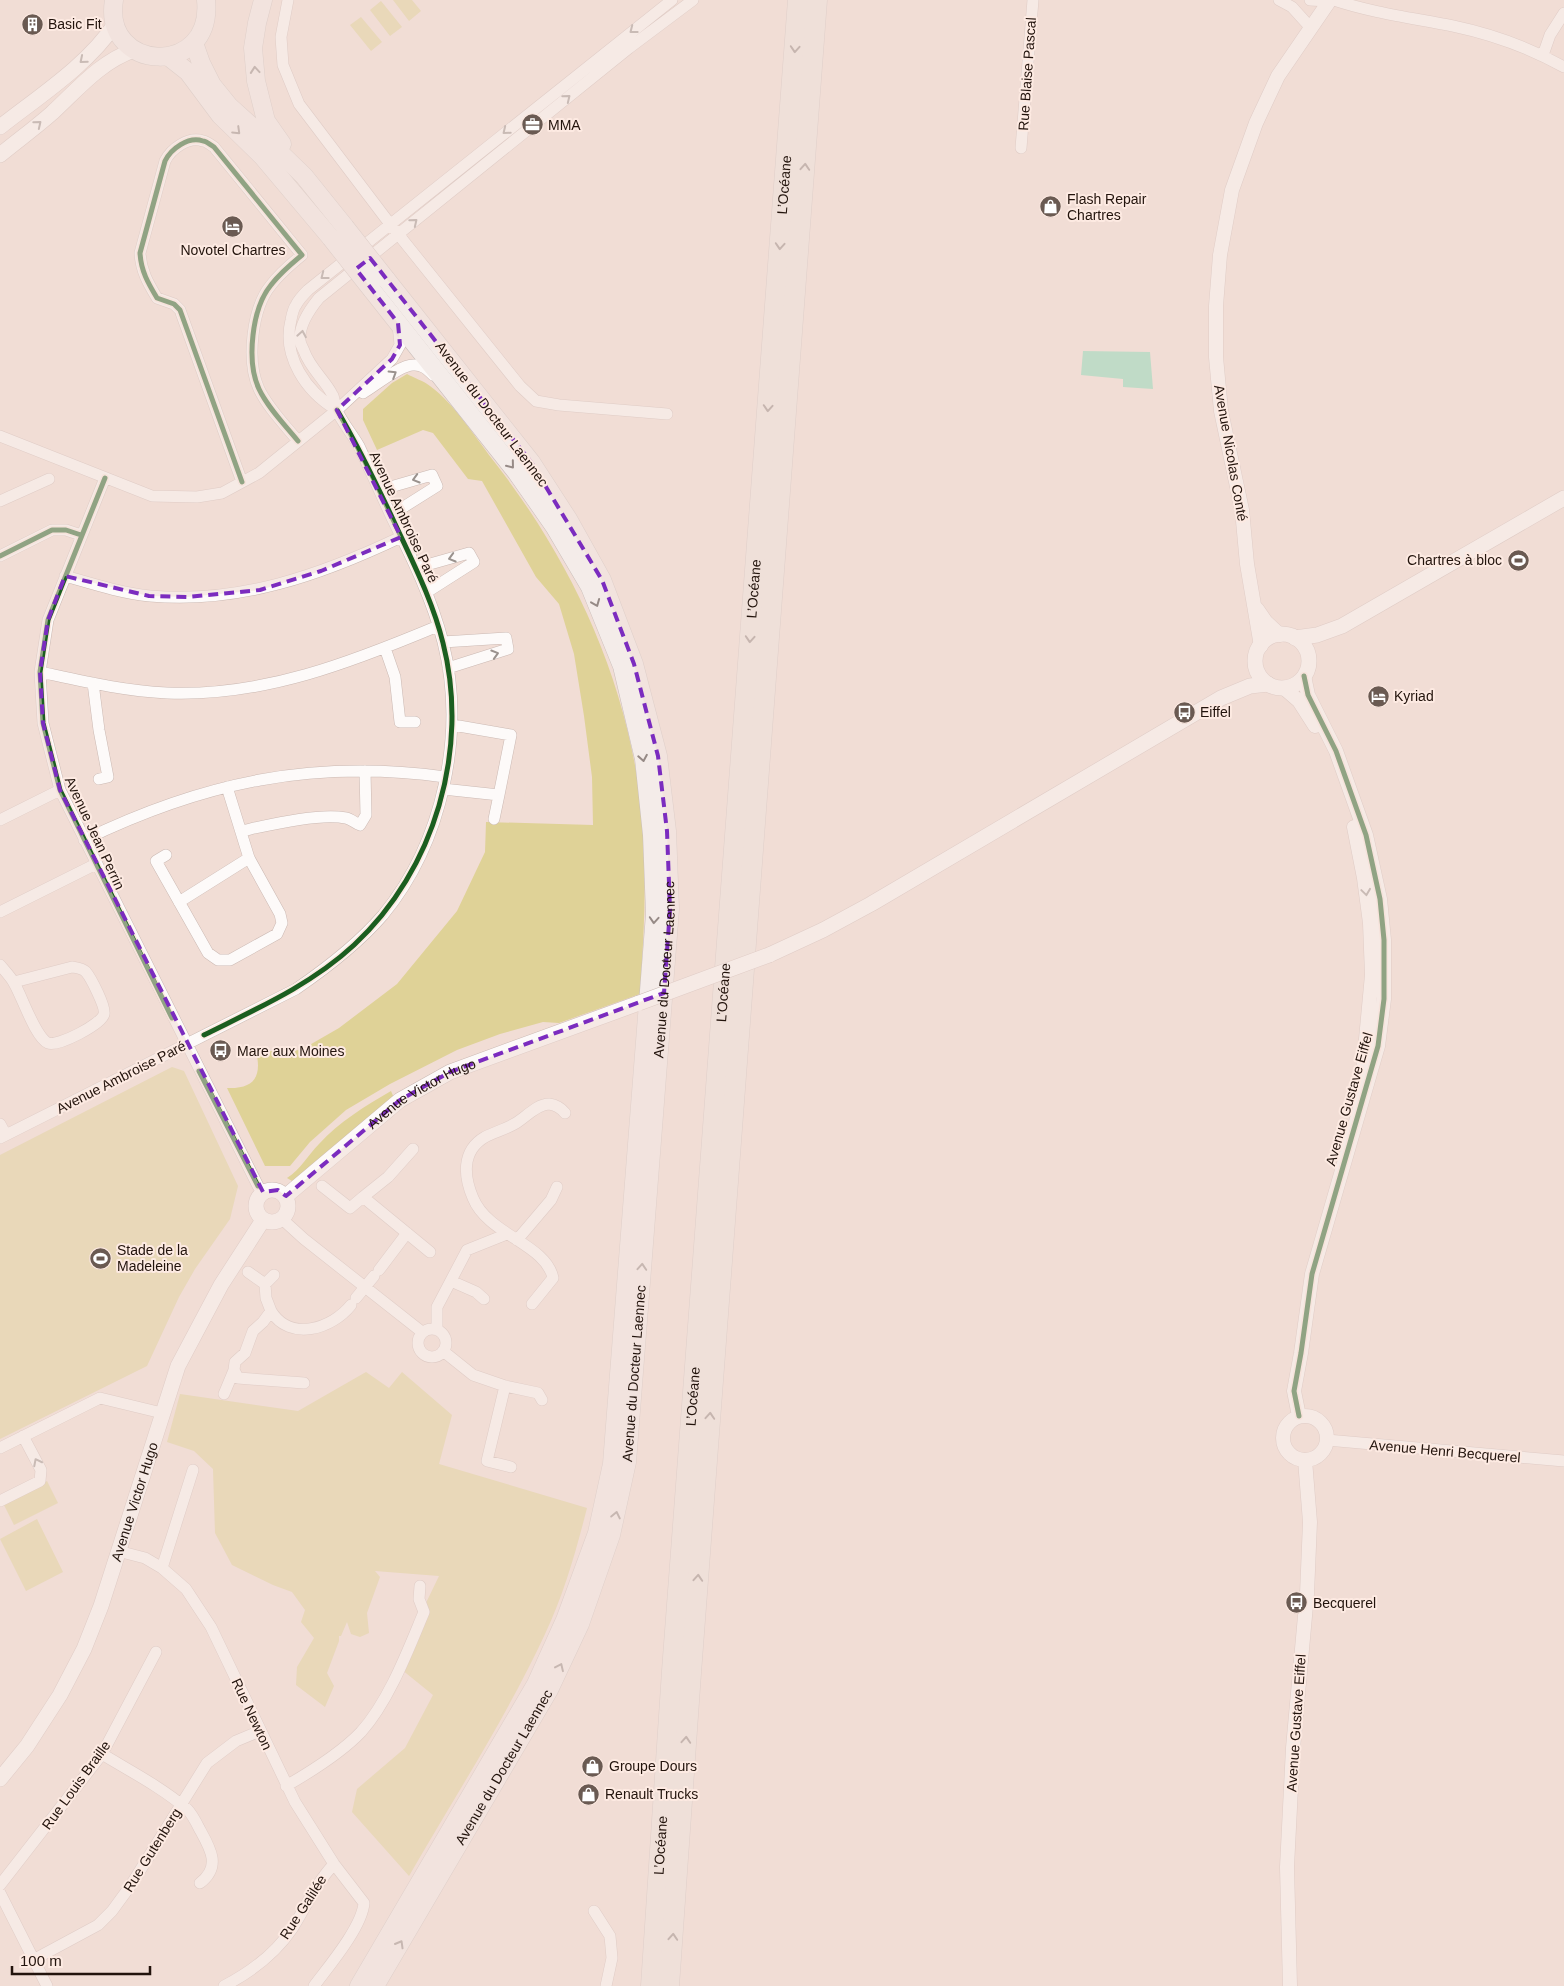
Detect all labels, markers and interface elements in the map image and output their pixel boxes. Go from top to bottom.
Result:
building icon: Basic Fit [20,12,44,36]
place label: Basic Fit [48,16,102,32]
street label: Rue Blaise Pascal [1015,17,1039,131]
one-way arrow [630,24,639,32]
one-way arrow [789,45,800,53]
one-way arrow [80,55,89,64]
one-way arrow [250,66,261,74]
one-way arrow [561,95,571,104]
office icon: MMA [520,113,544,137]
place label: MMA [548,117,581,133]
one-way arrow [32,122,41,130]
one-way arrow [231,125,240,134]
one-way arrow [503,126,512,134]
street label: L’Océane [774,155,794,215]
one-way arrow [799,163,810,171]
place label: Flash Repair Chartres [1067,191,1147,223]
shop icon: Flash Repair Chartres [1039,195,1063,219]
hotel icon: Novotel Chartres [221,215,245,239]
one-way arrow [408,219,417,228]
place label: Novotel Chartres [180,242,286,258]
one-way arrow [775,242,786,250]
one-way arrow [321,271,330,280]
one-way arrow [296,330,306,339]
street label: Avenue du Docteur Laennec [432,338,552,490]
one-way arrow [387,371,396,381]
street label: Avenue Nicolas Conté [1211,384,1251,523]
one-way arrow [762,404,773,412]
street label: Avenue Ambroise Paré [367,449,442,585]
one-way arrow [505,459,514,468]
one-way arrow [413,474,421,484]
sports icon: Chartres à bloc [1506,548,1530,572]
one-way arrow [449,552,457,562]
place label: Chartres à bloc [1407,552,1502,568]
street label: L’Océane [743,558,764,619]
one-way arrow [590,598,600,607]
one-way arrow [745,636,756,644]
one-way arrow [490,649,498,659]
hotel icon: Kyriad [1366,684,1390,708]
place label: Kyriad [1394,688,1434,704]
bus stop icon: Eiffel [1172,700,1196,724]
place label: Eiffel [1200,704,1231,720]
one-way arrow [637,754,647,762]
street label: Avenue Jean Perrin [62,774,128,892]
street label: Avenue du Docteur Laennec [650,881,678,1059]
one-way arrow [1360,888,1371,896]
one-way arrow [649,916,660,924]
street label: L’Océane [713,962,733,1023]
street label: Avenue Gustave Eiffel [1322,1030,1376,1168]
street label: Avenue Ambroise Paré [54,1037,188,1117]
bus stop icon: Mare aux Moines [209,1039,233,1063]
place label: Mare aux Moines [237,1043,344,1059]
street label: Avenue Victor Hugo [364,1055,478,1132]
place label: Stade de la Madeleine [117,1242,188,1274]
sports icon: Stade de la Madeleine [89,1246,113,1270]
one-way arrow [637,1262,648,1270]
street label: Avenue du Docteur Laennec [619,1284,649,1463]
street label: L’Océane [682,1366,703,1427]
one-way arrow [705,1412,716,1420]
street label: Avenue Henri Becquerel [1369,1436,1521,1466]
street label: Avenue Victor Hugo [108,1440,161,1563]
one-way arrow [33,1458,43,1467]
one-way arrow [610,1510,620,1519]
one-way arrow [692,1574,703,1582]
bus stop icon: Becquerel [1285,1591,1309,1615]
place label: Becquerel [1313,1595,1376,1611]
street label: Avenue Gustave Eiffel [1283,1654,1309,1792]
one-way arrow [553,1663,564,1672]
street label: Rue Newton [228,1676,276,1752]
street label: Avenue du Docteur Laennec [452,1687,556,1848]
one-way arrow [681,1736,692,1744]
street label: Rue Louis Braille [38,1737,114,1833]
shop icon: Groupe Dours [581,1754,605,1778]
place label: Groupe Dours [609,1758,697,1774]
shop icon: Renault Trucks [577,1782,601,1806]
place label: Renault Trucks [605,1786,698,1802]
street label: Rue Gutenberg [120,1805,184,1895]
street label: L’Océane [650,1815,670,1875]
street label: Rue Galilée [276,1872,330,1942]
one-way arrow [667,1933,678,1941]
one-way arrow [393,1940,403,1949]
scale bar [12,1944,150,1976]
text: 100 m [20,1952,62,1969]

